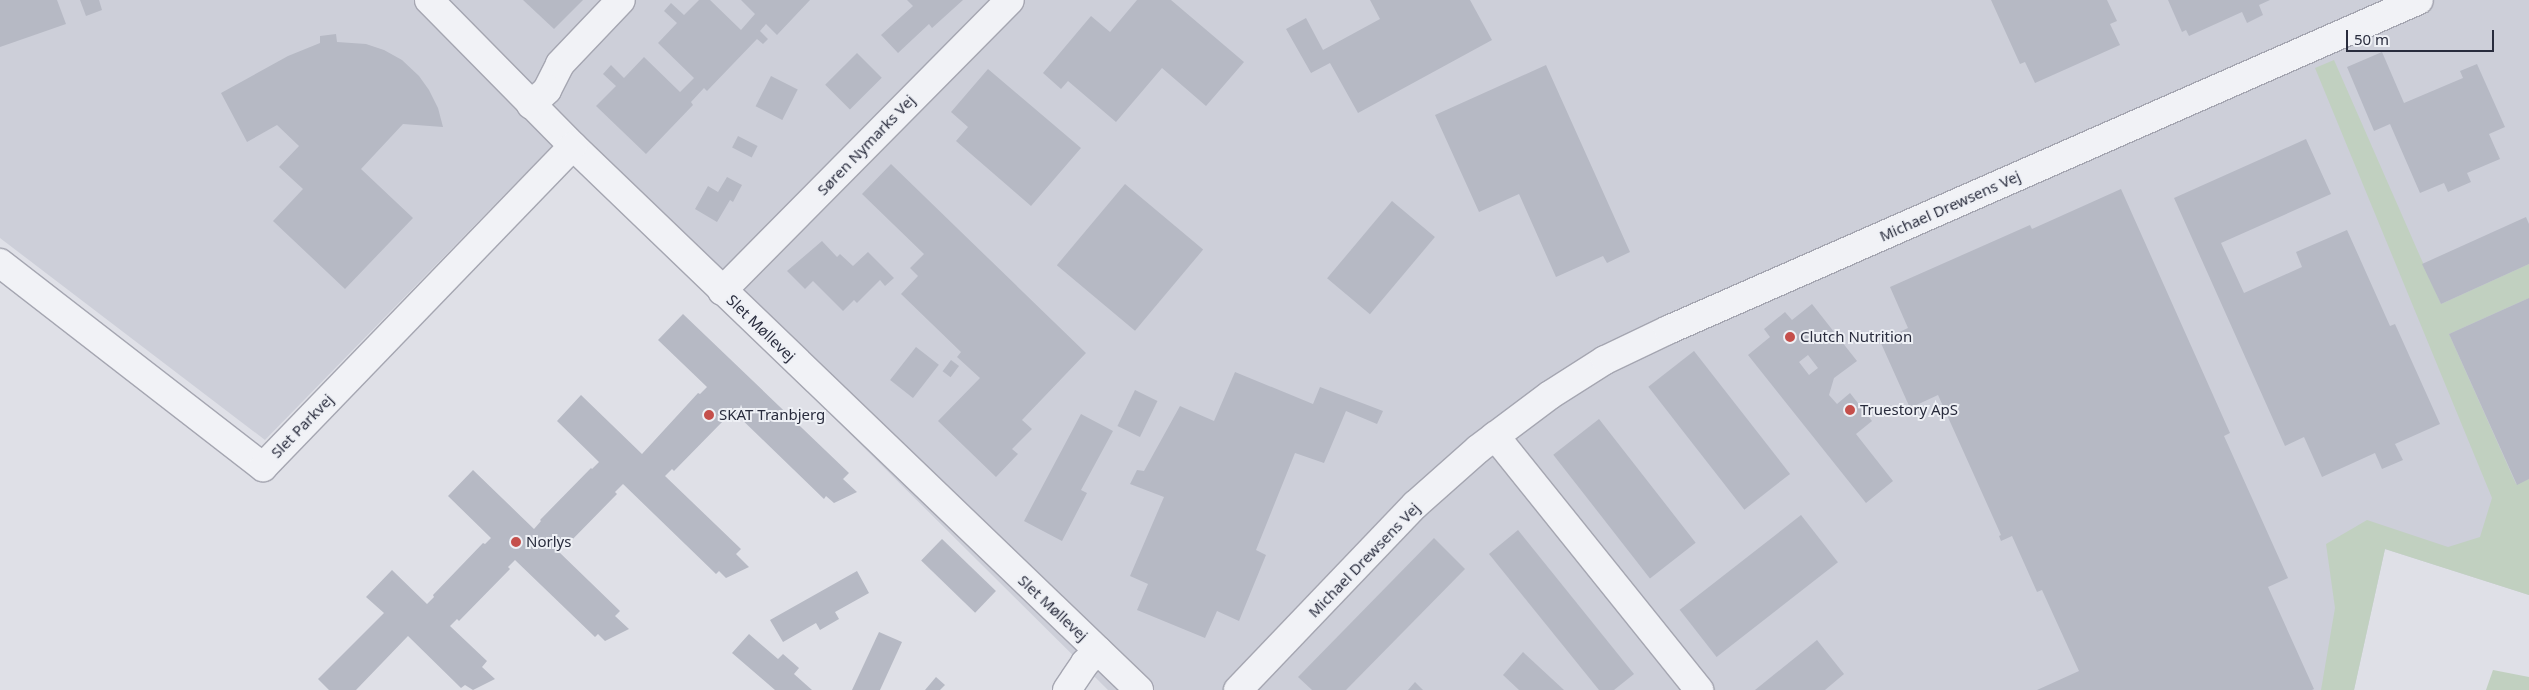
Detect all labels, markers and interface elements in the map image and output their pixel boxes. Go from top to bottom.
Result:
scale bar [2349,20,2496,52]
text: 50 m [2354,29,2389,49]
street label: Søren Nymarks Vej [813,91,919,199]
street label: Michael Drewsens Vej [1877,167,2023,245]
street label: Slet Møllevej [723,291,799,365]
place label: Clutch Nutrition [1800,328,1912,346]
marker: Clutch Nutrition [1784,331,1796,343]
street label: Slet Parkvej [267,390,337,462]
place label: Truestory ApS [1860,401,1958,419]
marker: Truestory ApS [1844,404,1856,416]
place label: SKAT Tranbjerg [719,406,825,424]
marker: SKAT Tranbjerg [703,409,715,421]
street label: Michael Drewsens Vej [1305,499,1423,621]
place label: Norlys [526,533,571,551]
marker: Norlys [510,536,522,548]
street label: Slet Møllevej [1015,571,1091,645]

